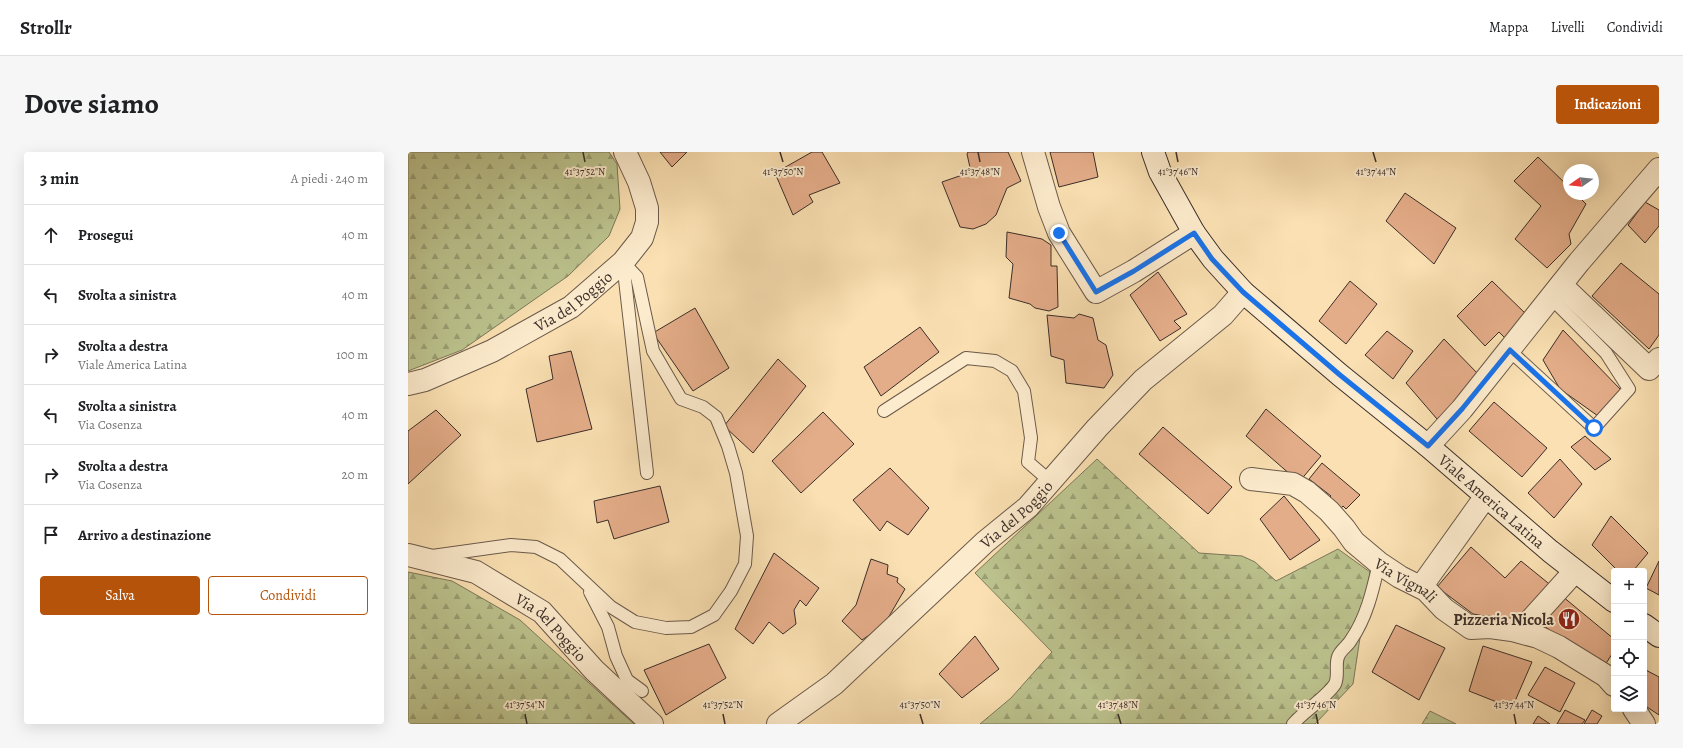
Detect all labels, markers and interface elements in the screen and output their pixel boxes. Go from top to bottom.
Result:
text: Strollr [20,15,72,41]
text: Mappa [1489,18,1529,37]
text: Livelli [1551,18,1585,37]
text: Condividi [1607,18,1663,37]
text: Dove siamo [24,85,159,123]
button: Indicazioni [1556,85,1659,124]
north arrow [1563,164,1599,200]
text: 41°37'52"N [565,165,605,178]
text: 41°37'50"N [763,165,803,178]
text: 41°37'48"N [960,165,1000,178]
text: 41°37'46"N [1158,165,1198,178]
text: 41°37'44"N [1356,165,1396,178]
text: 3 min [40,167,79,190]
text: A piedi · 240 m [291,170,368,187]
icon: ahead [40,224,62,246]
route end [1050,224,1068,242]
text: Prosegui [78,225,134,245]
text: 40 m [342,226,368,243]
street label: Via del Poggio [530,266,617,338]
icon: left [40,284,62,306]
text: Svolta a sinistra [78,285,177,305]
text: 40 m [342,286,368,303]
text: Svolta a destra [78,336,168,356]
icon: right [40,344,62,366]
text: 100 m [336,346,368,363]
text: Viale America Latina [78,356,187,373]
text: Svolta a sinistra [78,396,177,416]
icon: left [40,404,62,426]
text: 40 m [342,406,368,423]
text: Via Cosenza [78,416,142,433]
route start [1585,419,1603,437]
street label: Viale America Latina [1432,449,1550,554]
text: Svolta a destra [78,456,168,476]
icon: right [40,464,62,486]
text: 20 m [342,466,368,483]
text: Via Cosenza [78,476,142,493]
street label: Via del Poggio [975,476,1058,554]
icon: arrive [40,524,62,546]
text: Arrivo a destinazione [78,525,211,545]
street label: Via Vignali [1369,552,1442,608]
map controls [1611,568,1647,712]
button: + [1611,568,1647,604]
button: Salva [40,576,200,615]
button: Condividi [208,576,368,615]
street label: Via del Poggio [510,588,591,667]
button: − [1611,604,1647,640]
restaurant icon: Pizzeria Nicola [1556,606,1582,632]
place label: Pizzeria Nicola [1453,609,1554,631]
button: locate [1611,640,1647,676]
button: layers [1611,676,1647,712]
text: 41°37'54"N [505,698,545,711]
text: 41°37'52"N [703,698,743,711]
text: 41°37'50"N [900,698,940,711]
text: 41°37'48"N [1098,698,1138,711]
text: 41°37'46"N [1296,698,1336,711]
text: 41°37'44"N [1494,698,1534,711]

